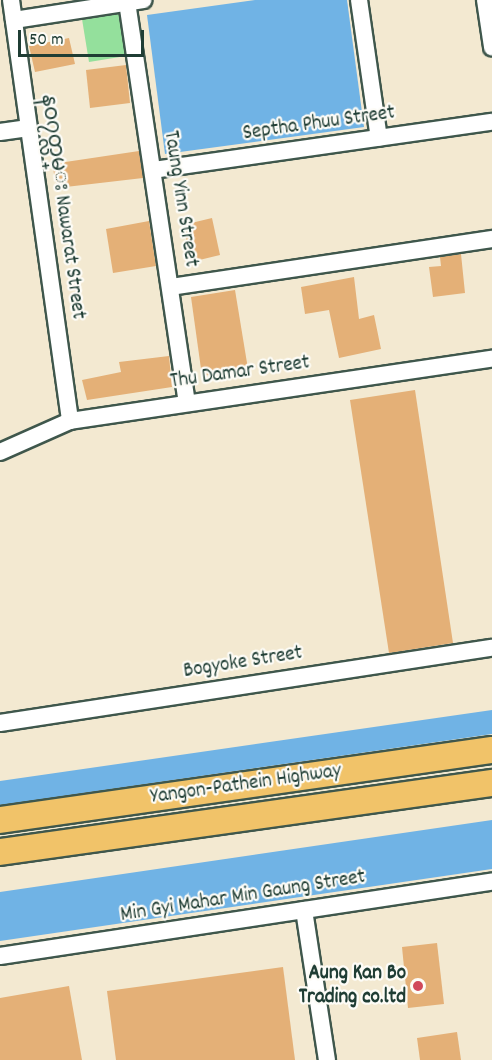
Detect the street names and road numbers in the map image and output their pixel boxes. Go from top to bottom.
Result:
street label: နဝ၇တ္လမ္း Nawarat Street [34,93,90,321]
street label: Septha Phuu Street [241,101,397,147]
street label: Taung Yinn Street [157,129,203,269]
street label: Thu Damar Street [169,351,311,395]
street label: Bogyoke Street [182,641,304,685]
street label: Yangon-Pathein Highway [149,759,343,811]
street label: Min Gyi Mahar Min Gaung Street [119,865,367,929]

